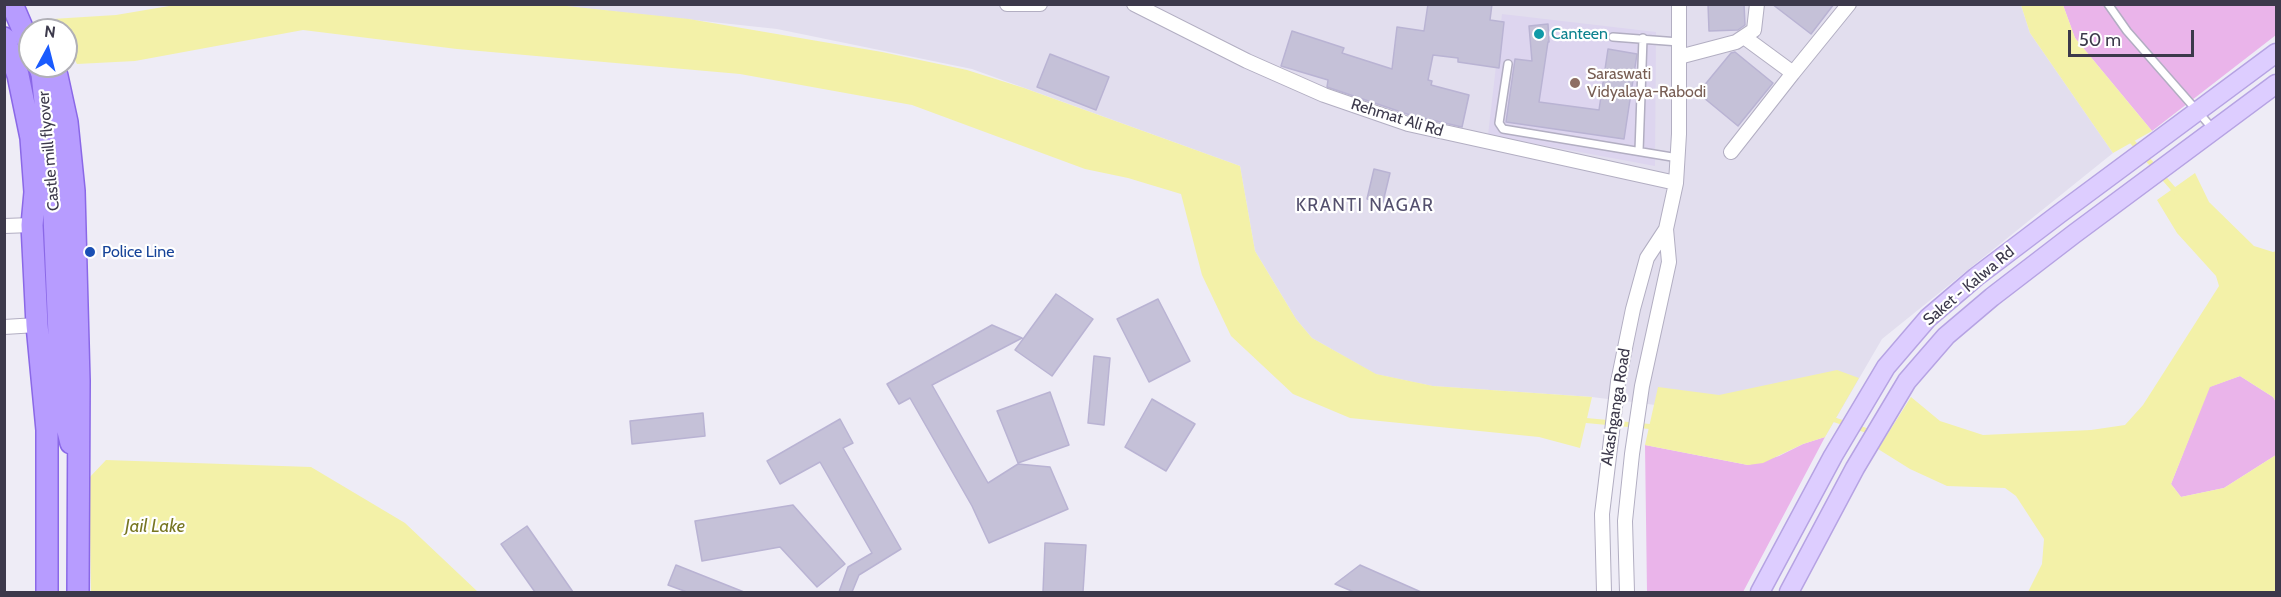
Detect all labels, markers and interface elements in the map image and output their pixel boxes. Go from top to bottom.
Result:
north arrow [18,18,78,78]
scale bar [2071,18,2197,56]
text: N [43,22,57,42]
place label: Canteen [1551,24,1608,44]
marker: Canteen [1532,27,1546,41]
text: 50 m [2079,29,2121,51]
place label: Saraswati Vidyalaya-Rabodi [1587,64,1706,102]
marker: Saraswati Vidyalaya-Rabodi [1568,76,1582,90]
street label: Castle mill flyover [34,90,64,212]
street label: Rehmat Ali Rd [1349,95,1445,141]
district label: KRANTI NAGAR [1296,195,1434,217]
place label: Police Line [102,242,174,262]
street label: Saket - Kalwa Rd [1920,242,2018,330]
marker: Police Line [83,245,97,259]
street label: Akashganga Road [1597,347,1635,467]
water label: Jail Lake [125,516,185,538]

